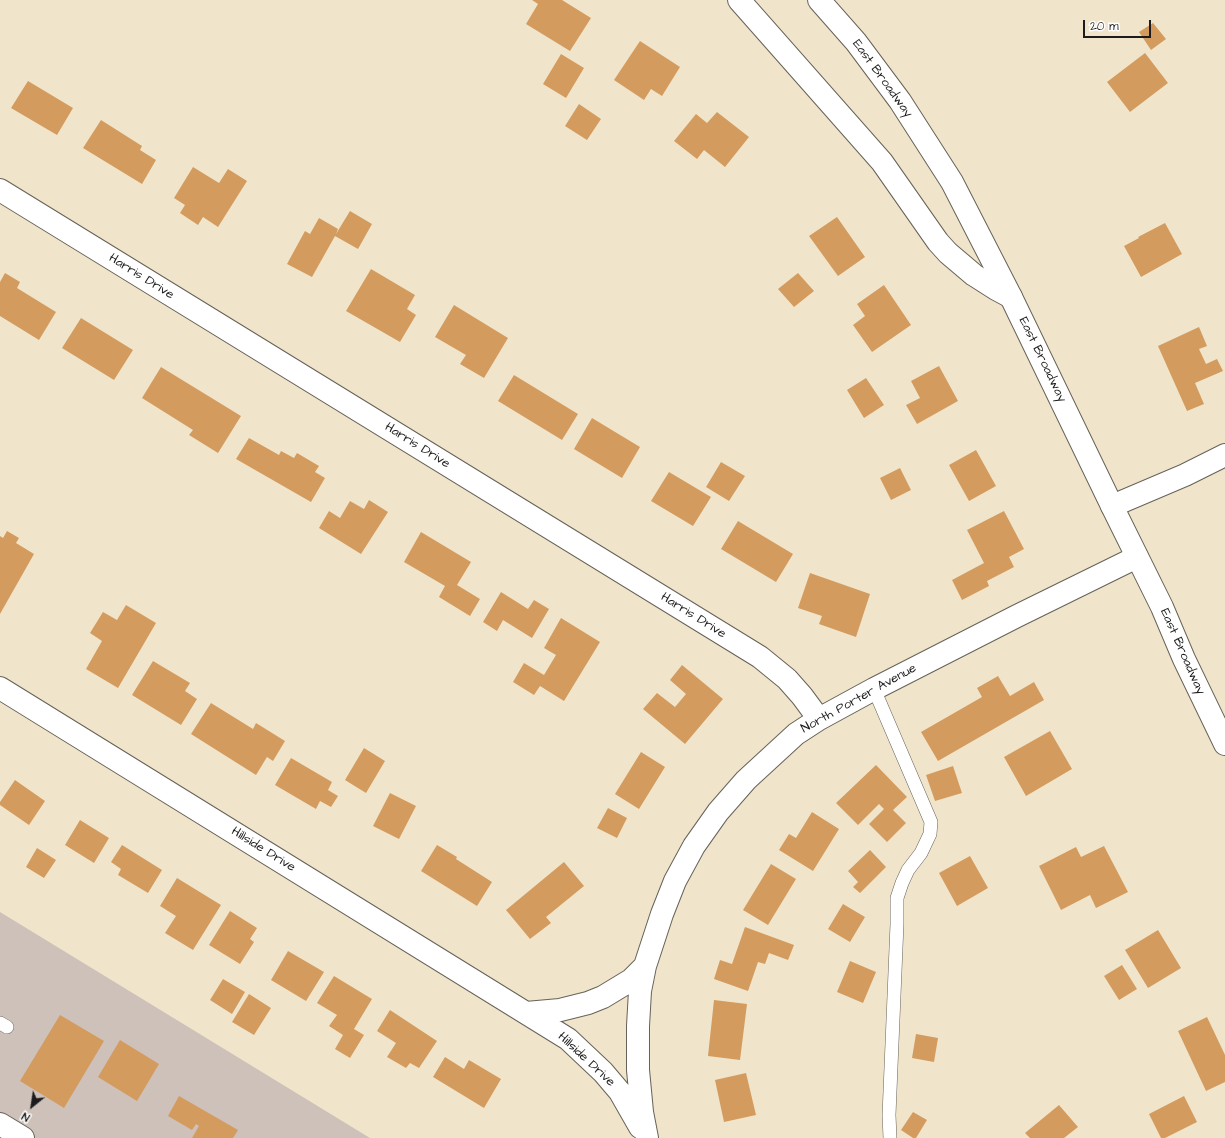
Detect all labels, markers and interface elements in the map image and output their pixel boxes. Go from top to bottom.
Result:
scale bar [1085,12,1153,38]
text: 20 m [1090,18,1119,35]
street label: East Broadway [848,37,916,121]
street label: Harris Drive [106,251,176,303]
street label: East Broadway [1015,315,1069,405]
street label: Harris Drive [382,420,452,472]
street label: Harris Drive [658,590,728,642]
street label: East Broadway [1156,607,1208,697]
street label: North Porter Avenue [799,661,919,737]
street label: Hillside Drive [228,824,298,876]
street label: Hillside Drive [554,1030,618,1090]
north arrow [12,1086,52,1126]
text: N [19,1109,32,1125]

